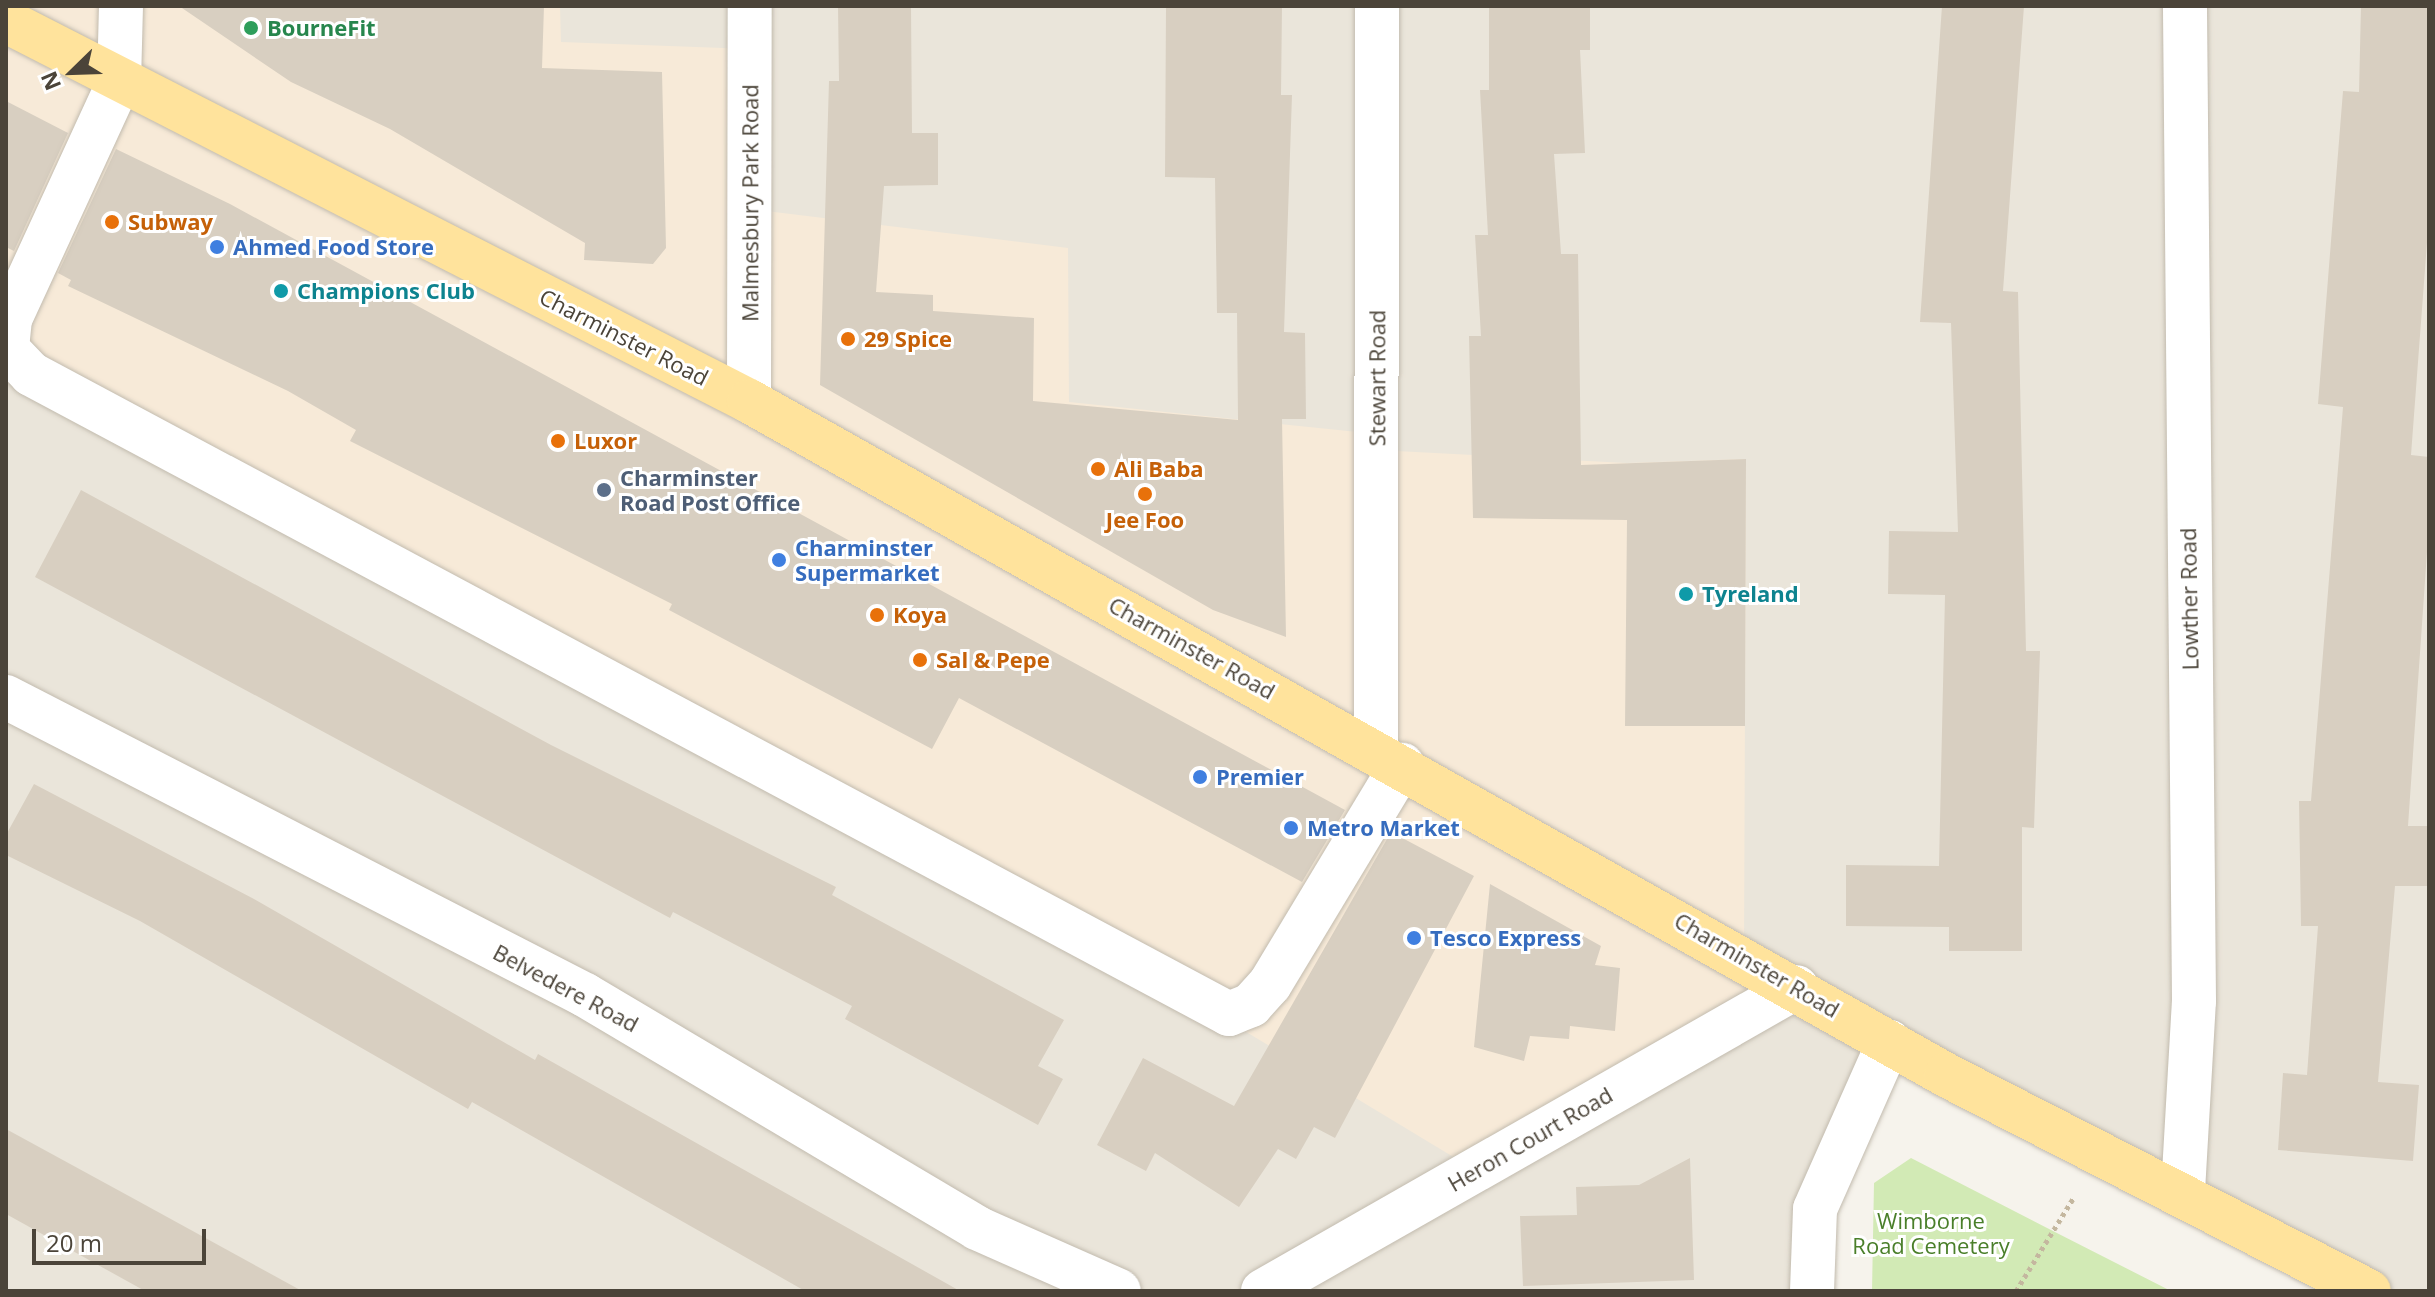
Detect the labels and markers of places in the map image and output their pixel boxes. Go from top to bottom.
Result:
place label: BourneFit [267,15,376,41]
marker: BourneFit [242,19,260,37]
place label: Subway [128,209,213,235]
marker: Subway [103,213,121,231]
place label: Ahmed Food Store [233,234,434,260]
marker: Ahmed Food Store [208,238,226,256]
place label: Champions Club [297,278,475,304]
marker: Champions Club [272,282,290,300]
place label: 29 Spice [864,326,952,352]
marker: 29 Spice [839,330,857,348]
place label: Luxor [574,428,637,454]
marker: Luxor [549,432,567,450]
place label: Ali Baba [1114,456,1204,482]
marker: Ali Baba [1089,460,1107,478]
place label: Charminster Road Post Office [620,464,800,516]
marker: Charminster Road Post Office [595,481,613,499]
marker: Jee Foo [1136,485,1154,503]
place label: Jee Foo [1106,507,1184,533]
place label: Charminster Supermarket [795,534,940,586]
marker: Charminster Supermarket [770,551,788,569]
place label: Tyreland [1702,581,1799,607]
marker: Tyreland [1677,585,1695,603]
place label: Koya [893,602,947,628]
marker: Koya [868,606,886,624]
place label: Sal & Pepe [936,647,1050,673]
marker: Sal & Pepe [911,651,929,669]
place label: Premier [1216,764,1304,790]
marker: Premier [1191,768,1209,786]
place label: Metro Market [1307,815,1460,841]
marker: Metro Market [1282,819,1300,837]
place label: Tesco Express [1430,925,1581,951]
marker: Tesco Express [1405,929,1423,947]

